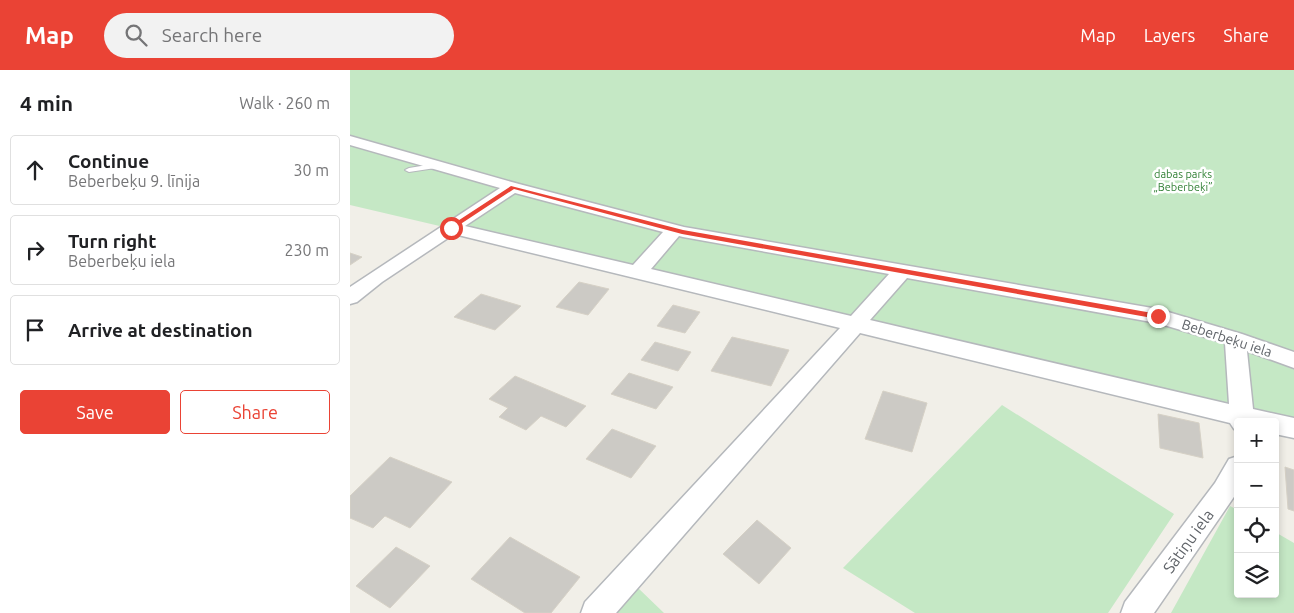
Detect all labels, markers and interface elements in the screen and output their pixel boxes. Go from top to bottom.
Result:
search box [104,13,454,58]
icon: search [122,21,150,49]
text: Map [25,22,74,49]
text: Search here [162,24,262,46]
text: Map [1080,25,1116,45]
text: Layers [1144,25,1195,45]
text: Share [1223,25,1269,45]
text: 4 min [20,91,73,115]
text: Walk · 260 m [239,94,330,112]
text: Continue [68,150,149,172]
icon: ahead [21,156,49,184]
text: 30 m [293,161,329,179]
park label: dabas parks „Beberbeķi” [1153,168,1213,193]
text: Beberbeķu 9. līnija [68,172,200,190]
route start [440,217,463,240]
text: Turn right [68,230,156,252]
icon: right [21,236,49,264]
text: 230 m [284,241,329,259]
text: Beberbeķu iela [68,252,175,270]
route end [1147,305,1170,328]
icon: arrive [21,316,49,344]
street label: Beberbeķu iela [1180,316,1274,360]
text: Arrive at destination [68,319,253,341]
button: Save [20,390,170,434]
button: Share [180,390,330,434]
map controls [1234,418,1279,598]
button: + [1234,418,1279,463]
button: − [1234,463,1279,508]
street label: Sātiņu iela [1159,506,1217,576]
button: locate [1234,508,1279,553]
button: layers [1234,553,1279,598]

